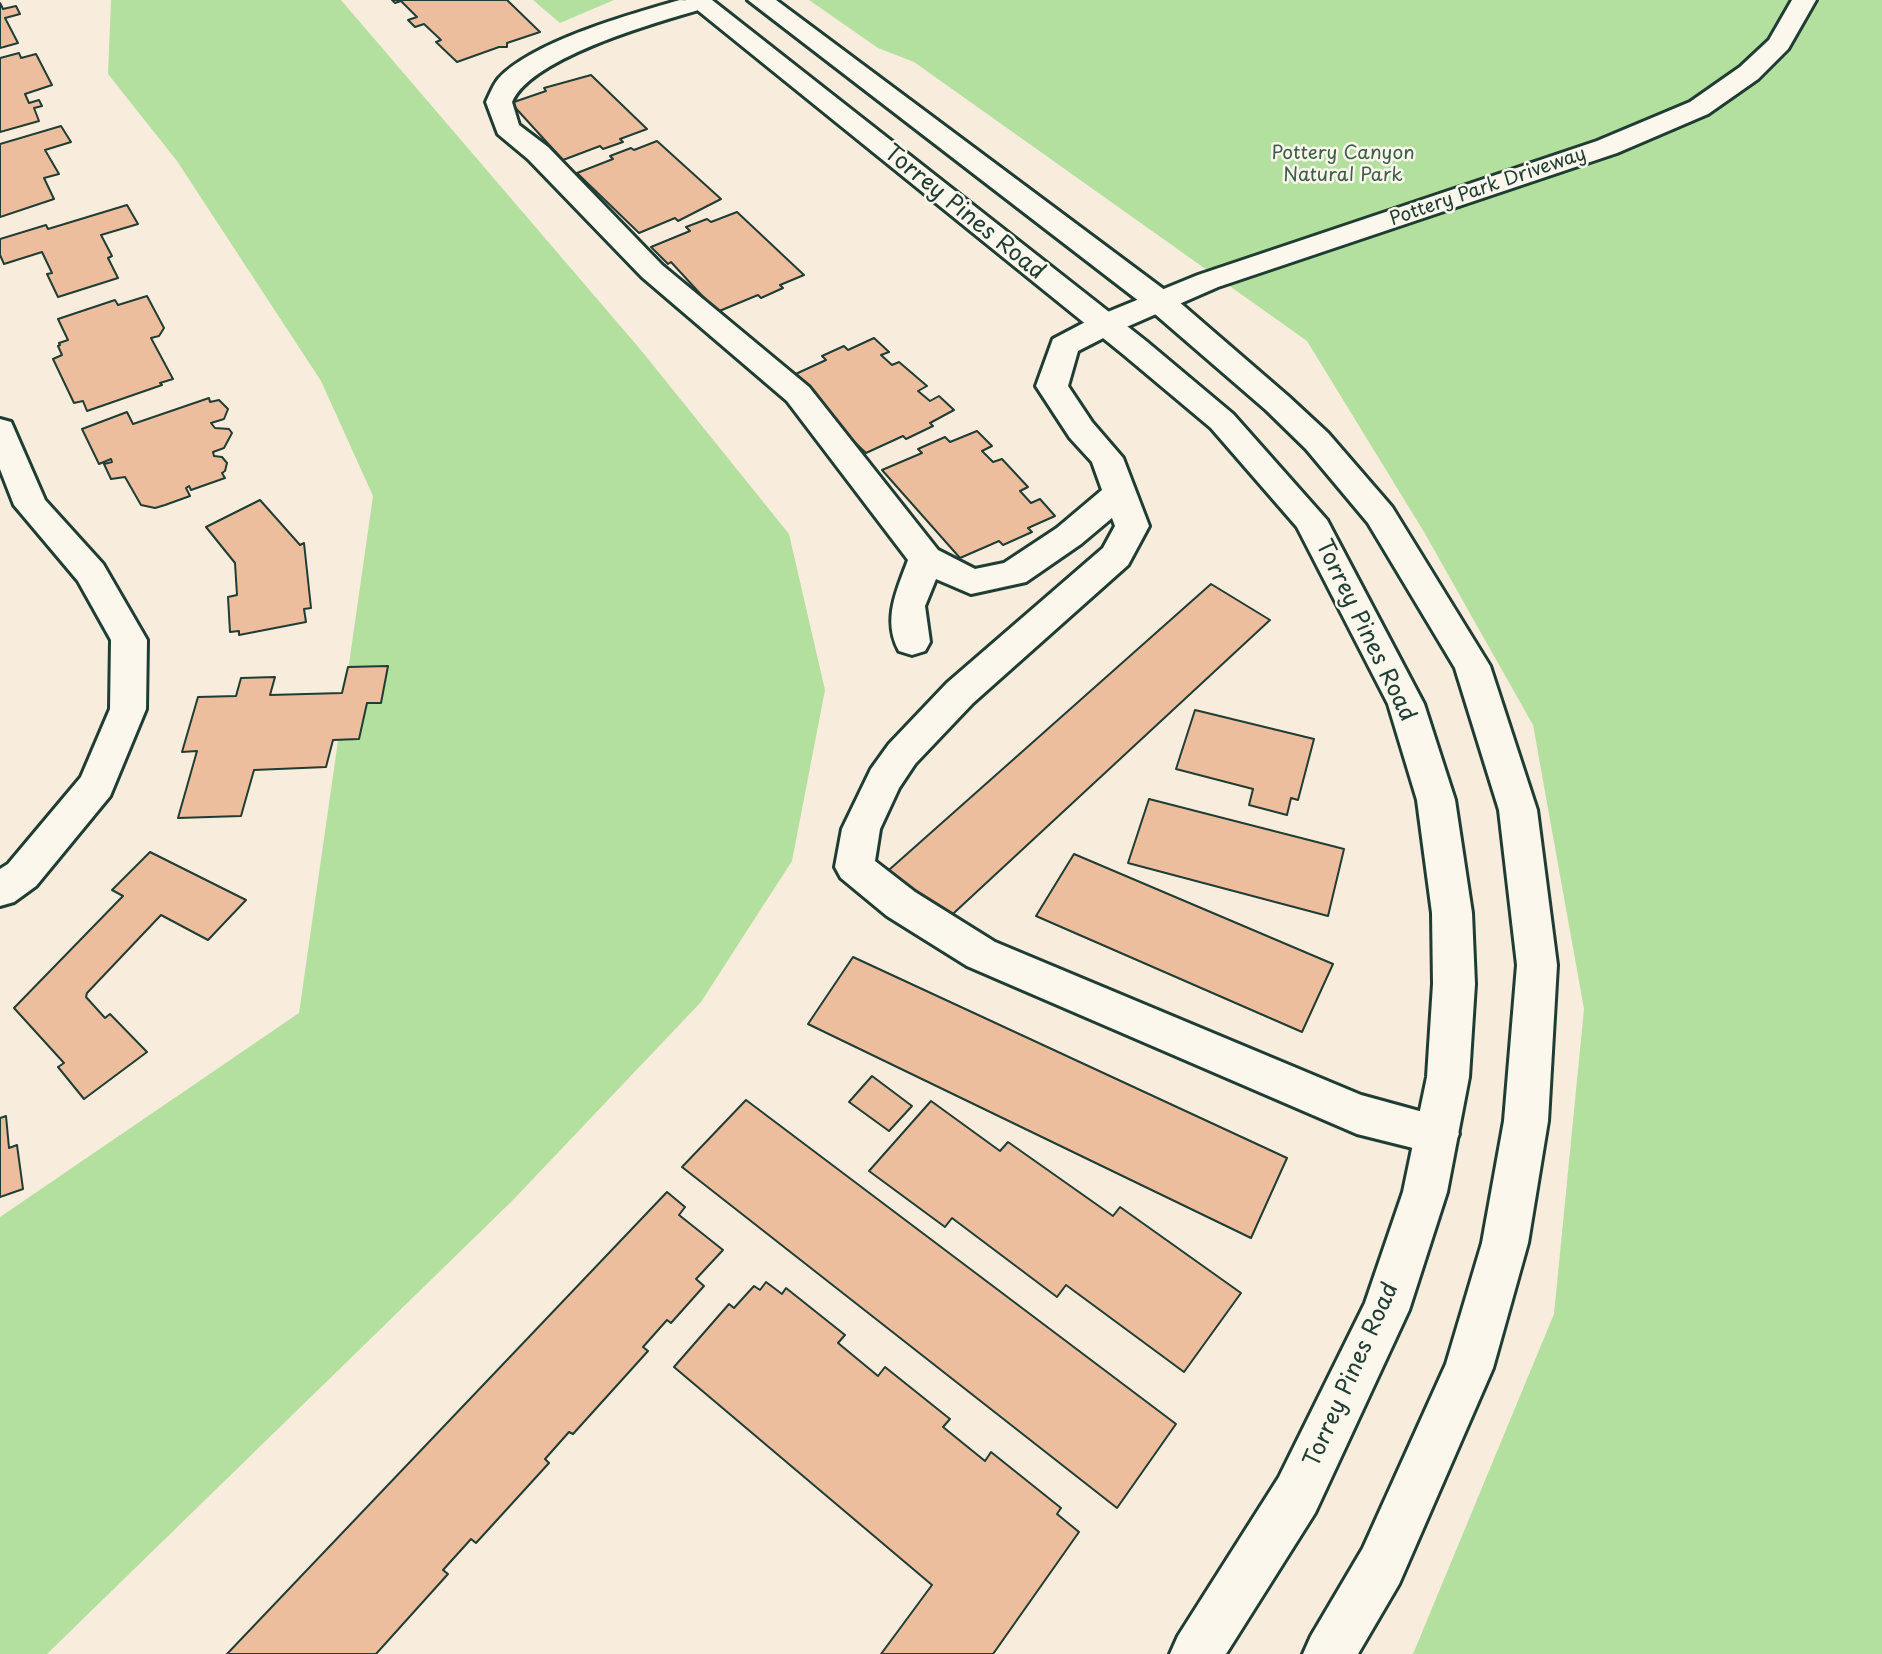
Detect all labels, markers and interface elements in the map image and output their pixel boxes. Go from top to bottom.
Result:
street label: Torrey Pines Road [878,140,1050,286]
park label: Pottery Canyon Natural Park [1271,143,1415,187]
street label: Pottery Park Driveway [1387,143,1589,231]
street label: Torrey Pines Road [1309,536,1421,726]
street label: Torrey Pines Road [1299,1279,1405,1471]

